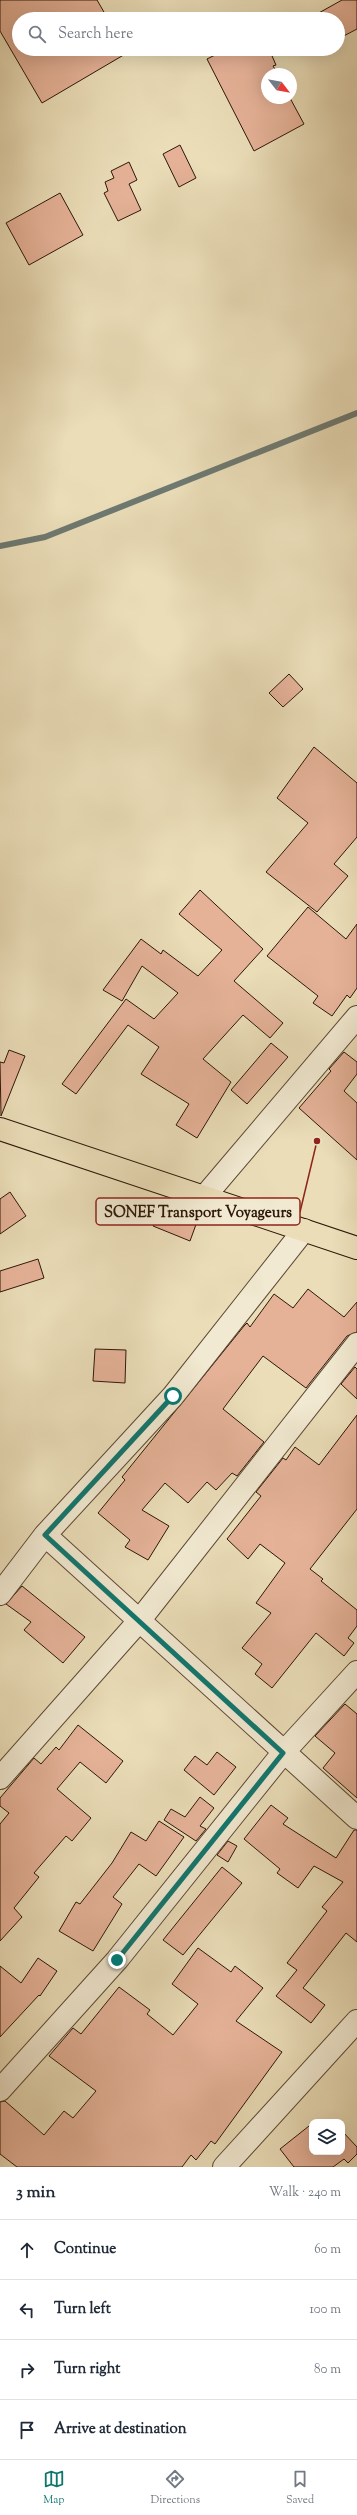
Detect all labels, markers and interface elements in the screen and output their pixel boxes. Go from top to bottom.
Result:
search box [12,12,345,56]
icon: search [26,23,48,45]
text: Search here [58,24,133,45]
north arrow [261,68,297,104]
callout: SONEF Transport Voyageurs [96,1198,300,1225]
text: SONEF Transport Voyageurs [104,1203,292,1224]
route start [164,1387,182,1405]
route end [108,1951,126,1969]
map controls [309,2119,345,2155]
button: layers [309,2119,345,2155]
text: 3 min [16,2181,55,2205]
text: Walk · 240 m [269,2184,341,2202]
icon: ahead [16,2239,38,2261]
text: Continue [54,2239,116,2260]
text: 60 m [314,2241,341,2259]
icon: left [16,2299,38,2321]
text: Turn left [54,2299,111,2320]
text: 100 m [309,2301,341,2319]
icon: right [16,2359,38,2381]
text: Turn right [54,2359,120,2380]
text: 80 m [314,2361,341,2379]
icon: arrive [16,2419,38,2441]
text: Arrive at destination [54,2419,187,2440]
tab: Map [43,2468,65,2508]
tab: Directions [151,2468,200,2508]
tab: Saved [286,2468,314,2508]

